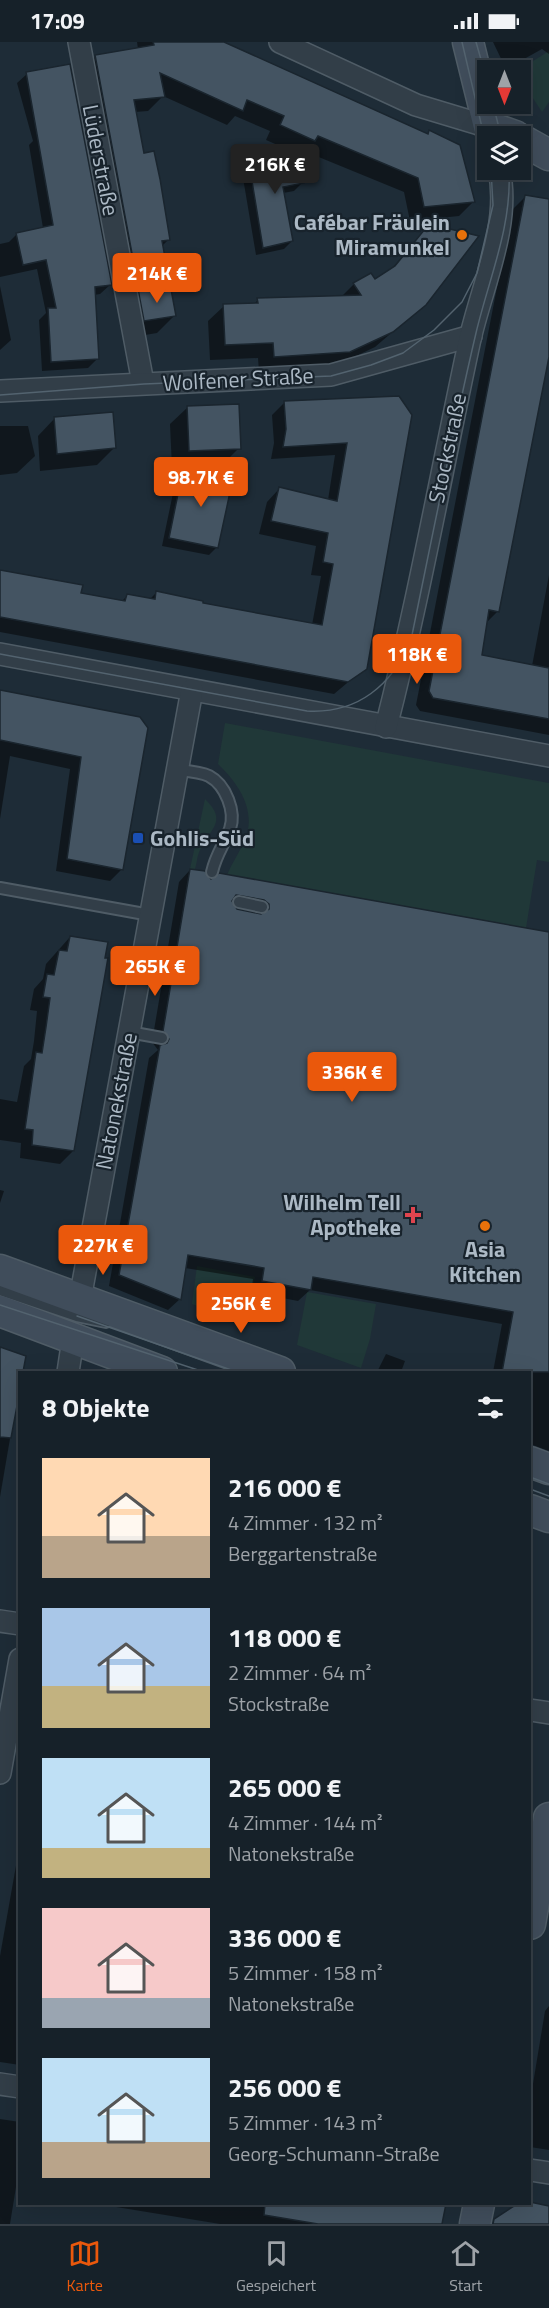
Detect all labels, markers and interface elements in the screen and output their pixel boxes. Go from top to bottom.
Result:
text: 17:09 [30,4,85,38]
north arrow [477,60,531,114]
map controls [477,60,531,180]
street label: Lüderstraße [74,101,128,219]
button: layers [477,126,531,180]
pin: 216K € [226,144,324,195]
text: 216K € [244,148,306,179]
place label: Cafébar Fräulein Miramunkel [294,205,450,264]
marker: Cafébar Fräulein Miramunkel [455,228,469,242]
pin: 214K € [108,253,206,304]
text: 214K € [126,257,188,288]
street label: Wolfener Straße [162,358,314,400]
street label: Stockstraße [419,390,475,506]
pin: 98.7K € [146,457,256,508]
text: 98.7K € [168,461,234,492]
pin: 118K € [368,634,466,685]
text: 118K € [386,638,448,669]
place label: Gohlis-Süd [150,821,254,855]
marker: Gohlis-Süd [131,831,145,845]
pin: 265K € [106,946,204,997]
text: 265K € [124,950,186,981]
street label: Natonekstraße [86,1030,146,1172]
pin: 336K € [303,1052,401,1103]
text: 336K € [321,1056,383,1087]
place label: Wilhelm Tell Apotheke [283,1185,401,1244]
marker: Wilhelm Tell Apotheke [406,1208,420,1222]
marker: Asia Kitchen [478,1219,492,1233]
pin: 227K € [54,1225,152,1276]
text: 227K € [72,1229,134,1260]
place label: Asia Kitchen [449,1232,521,1291]
pin: 256K € [192,1283,290,1334]
text: 256K € [210,1287,272,1318]
text: 8 Objekte [42,1388,149,1427]
icon: filters [474,1391,507,1424]
text: 216 000 € [228,1468,341,1507]
icon: home [90,1482,162,1554]
text: 4 Zimmer · 132 m² [228,1507,383,1538]
text: Berggartenstraße [228,1538,377,1569]
text: 118 000 € [228,1618,341,1657]
icon: home [90,1632,162,1704]
text: 2 Zimmer · 64 m² [228,1657,371,1688]
text: Stockstraße [228,1688,329,1719]
text: 265 000 € [228,1768,341,1807]
icon: home [90,1782,162,1854]
text: 4 Zimmer · 144 m² [228,1807,383,1838]
text: Natonekstraße [228,1838,354,1869]
text: 336 000 € [228,1918,341,1957]
icon: home [90,1932,162,2004]
text: 5 Zimmer · 158 m² [228,1957,383,1988]
text: Natonekstraße [228,1988,354,2019]
text: 256 000 € [228,2068,341,2107]
icon: home [90,2082,162,2154]
text: 5 Zimmer · 143 m² [228,2107,383,2138]
text: Georg-Schumann-Straße [228,2138,440,2169]
tab: Karte [67,2237,103,2297]
tab: Gespeichert [236,2237,316,2297]
tab: Start [449,2237,482,2297]

